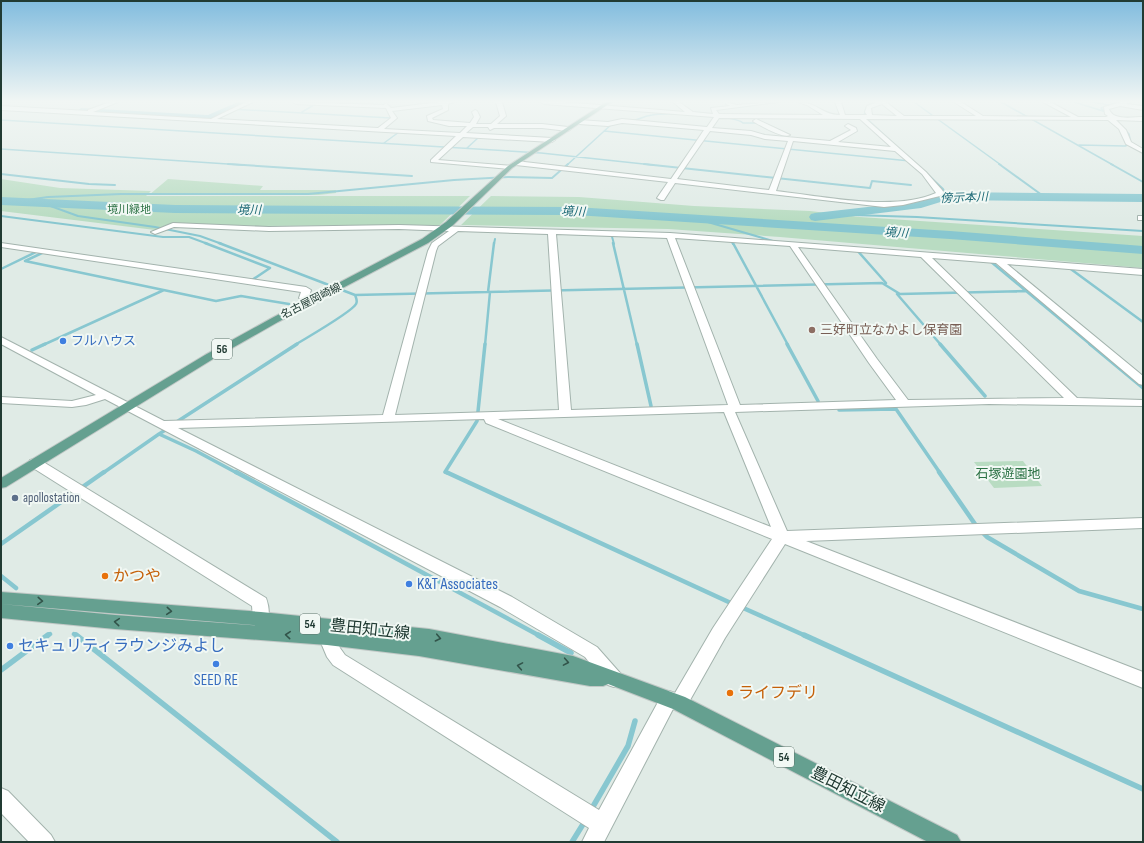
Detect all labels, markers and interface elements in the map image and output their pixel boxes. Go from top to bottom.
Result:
water label: 傍示本川 [940,190,990,206]
park label: 境川緑地 [107,203,151,216]
water label: 境川 [237,203,263,218]
water label: 境川 [561,204,587,220]
water label: 境川 [883,225,910,241]
street label: 名古屋岡崎線 [279,280,343,322]
place label: 三好町立なかよし保育園 [820,322,962,338]
marker: 三好町立なかよし保育園 [807,325,817,335]
place label: フルハウス [71,333,136,349]
marker: フルハウス [58,336,68,346]
road number: 56 [212,339,232,359]
park label: 石塚遊園地 [975,466,1041,482]
place label: apollostation [23,490,80,506]
marker: apollostation [10,493,20,503]
place label: かつや [113,567,161,586]
marker: かつや [100,571,110,581]
place label: K&T Associates [417,575,498,594]
marker: K&T Associates [404,579,414,589]
one-way arrow [37,596,43,605]
one-way arrow [166,607,173,616]
road number: 54 [300,614,320,634]
street label: 豊田知立線 [329,616,411,644]
one-way arrow [114,618,120,627]
one-way arrow [285,631,291,640]
one-way arrow [435,633,441,641]
place label: セキュリティラウンジみよし [18,637,225,656]
marker: セキュリティラウンジみよし [5,641,15,651]
one-way arrow [563,657,569,666]
marker: SEED RE [211,659,221,669]
one-way arrow [517,663,523,671]
place label: SEED RE [194,671,238,690]
place label: ライフデリ [738,684,818,703]
marker: ライフデリ [725,688,735,698]
road number: 54 [774,747,794,767]
street label: 豊田知立線 [808,763,888,817]

